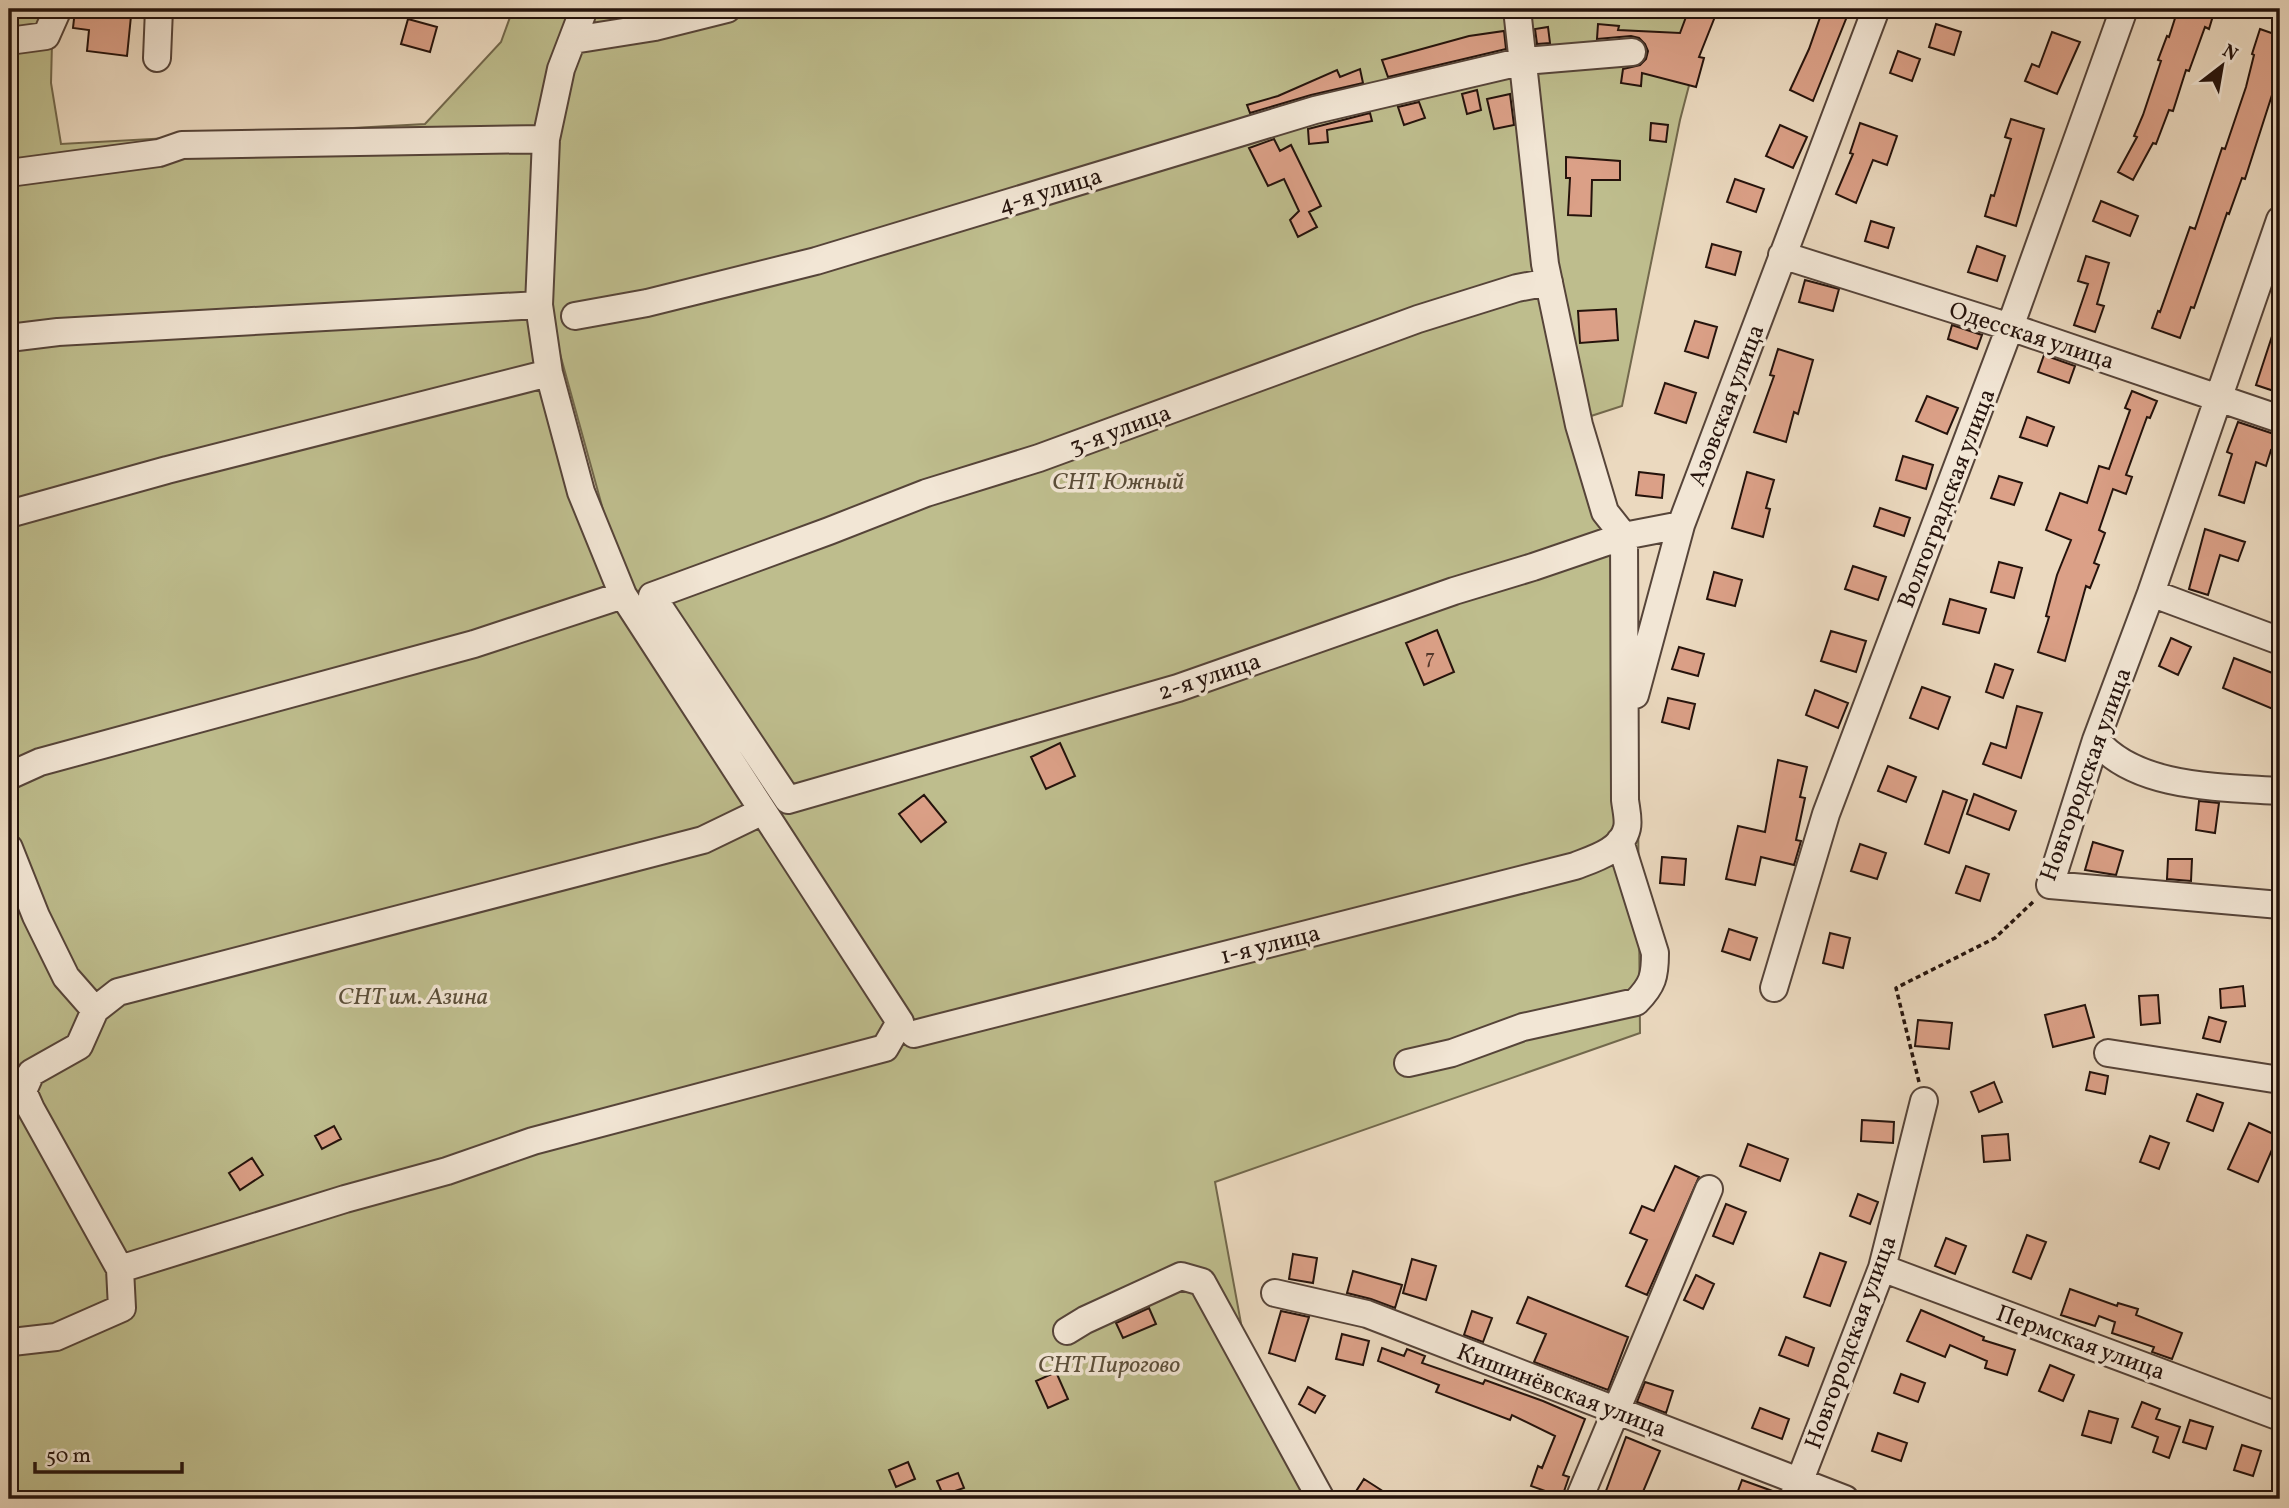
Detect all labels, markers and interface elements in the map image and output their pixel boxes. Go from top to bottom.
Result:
north arrow [2188,32,2258,102]
text: N [2217,38,2243,68]
street label: 4-я улица [995,160,1107,224]
street label: Одесская улица [1944,294,2118,380]
street label: Азовская улица [1681,320,1774,492]
street label: Волгоградская улица [1890,384,2005,613]
street label: 3-я улица [1065,397,1176,465]
park label: СНТ Южный [1052,466,1184,500]
house number: 7 [1425,644,1435,673]
street label: 2-я улица [1154,645,1265,711]
street label: Новгородская улица [2032,663,2141,886]
street label: 1-я улица [1217,917,1324,975]
park label: СНТ им. Азина [338,981,488,1015]
street label: Новгородская улица [1797,1231,1906,1454]
street label: Пермская улица [1991,1297,2170,1390]
street label: Кишинёвская улица [1451,1336,1671,1448]
park label: СНТ Пирогово [1038,1349,1180,1383]
scale bar [35,1431,182,1475]
text: 50 m [46,1442,91,1471]

